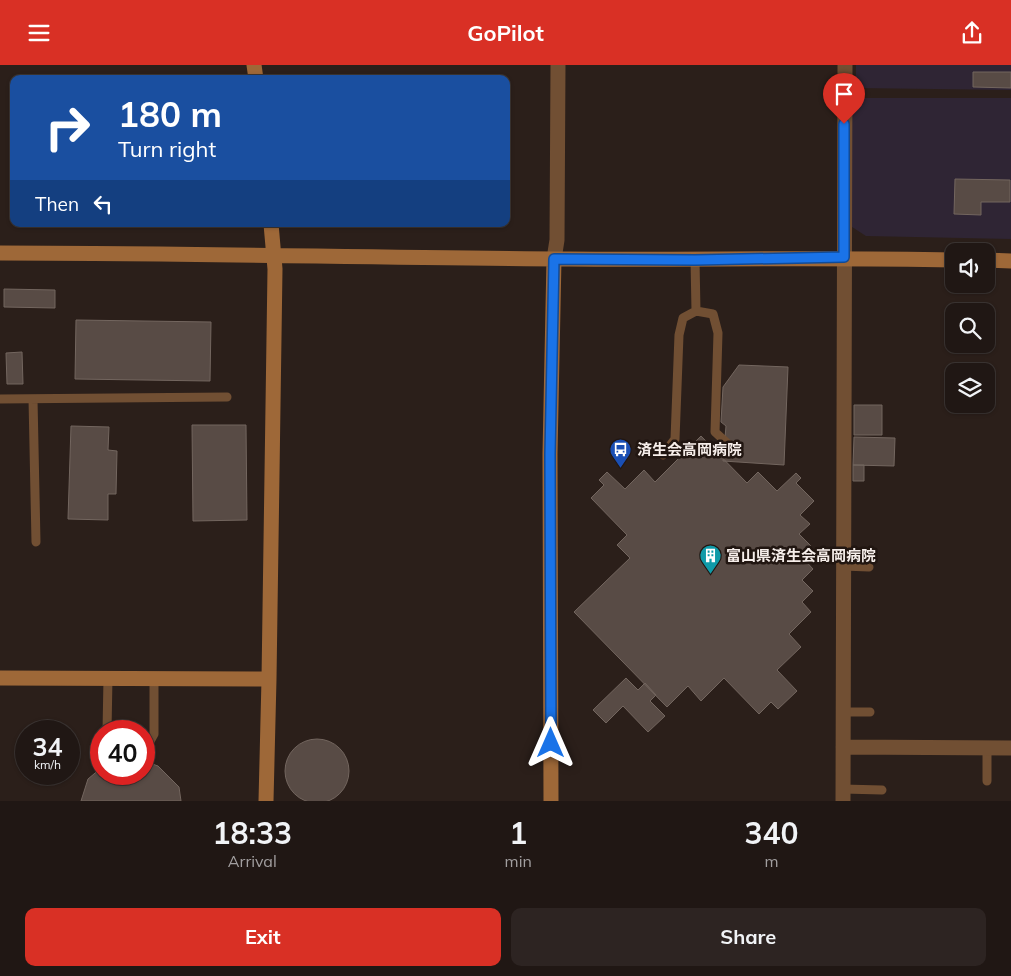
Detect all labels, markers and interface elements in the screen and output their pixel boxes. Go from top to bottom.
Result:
icon: menu [25,19,53,47]
text: GoPilot [467,19,544,47]
icon: share [958,19,986,47]
pin [823,73,865,124]
icon: arrive [830,80,858,108]
text: 180 m [118,92,222,136]
icon: right [35,95,100,160]
text: Turn right [118,135,216,163]
icon: left [89,190,117,218]
text: Then [35,192,79,216]
map controls [945,243,995,413]
button: sound [945,243,995,293]
button: search [945,303,995,353]
button: layers [945,363,995,413]
bus stop icon: 済生会高岡病院 [609,437,633,468]
place label: 済生会高岡病院 [637,440,742,459]
building icon: 富山県済生会高岡病院 [698,543,722,574]
place label: 富山県済生会高岡病院 [726,546,876,565]
position arrow [524,716,576,768]
speed limit sign: 40 [90,720,155,785]
text: 34 [32,731,63,762]
text: km/h [34,757,61,772]
text: 18:33 [213,814,292,852]
text: 1 [509,814,527,852]
text: 340 [744,814,798,852]
text: Arrival [228,851,277,871]
text: min [505,851,532,871]
text: m [764,851,778,871]
button: Exit [25,908,501,966]
button: Share [511,908,986,966]

